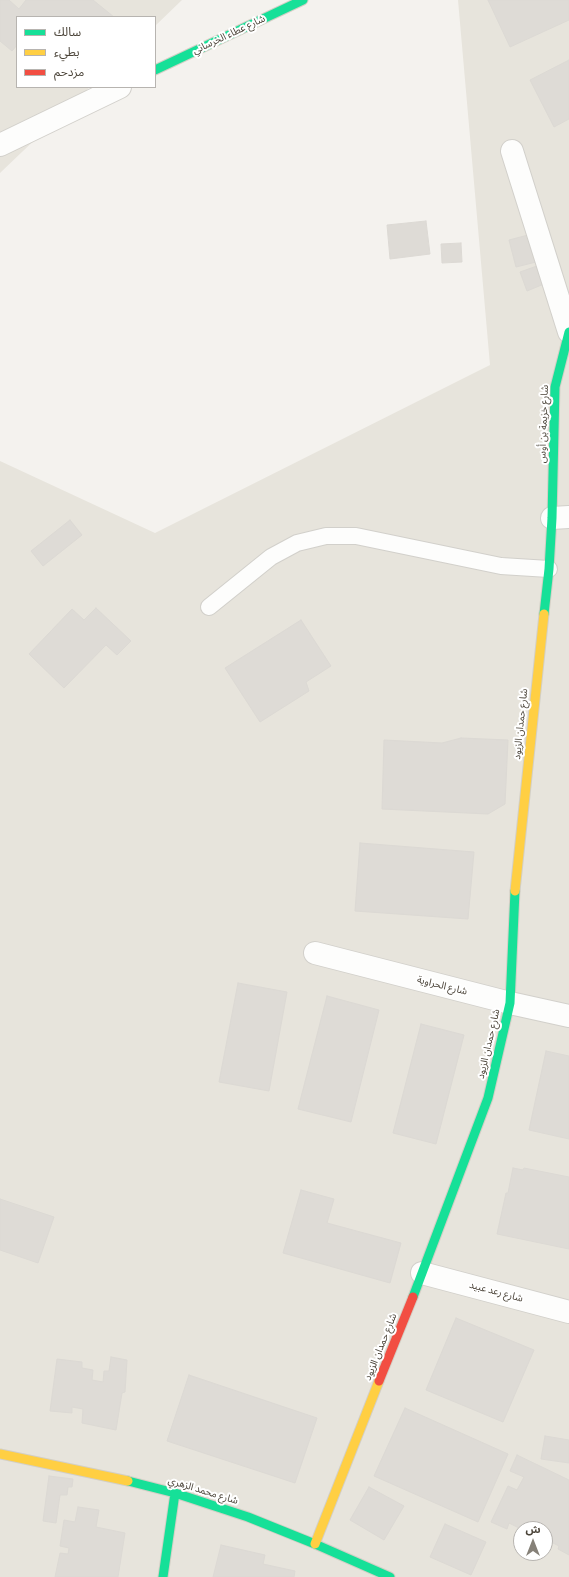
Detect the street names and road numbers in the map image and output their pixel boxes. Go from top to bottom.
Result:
street label: شارع عطاء الخرساني [191,13,267,57]
street label: شارع خزيمة بن أوس [537,385,551,463]
street label: شارع حمدان الزيود [511,688,531,760]
street label: شارع الحراوية [416,974,468,998]
street label: شارع حمدان الزيود [475,1008,503,1080]
street label: شارع رعد عبيد [468,1279,524,1305]
street label: شارع حمدان الزيود [362,1312,400,1382]
street label: شارع محمد الزهري [167,1475,239,1507]

